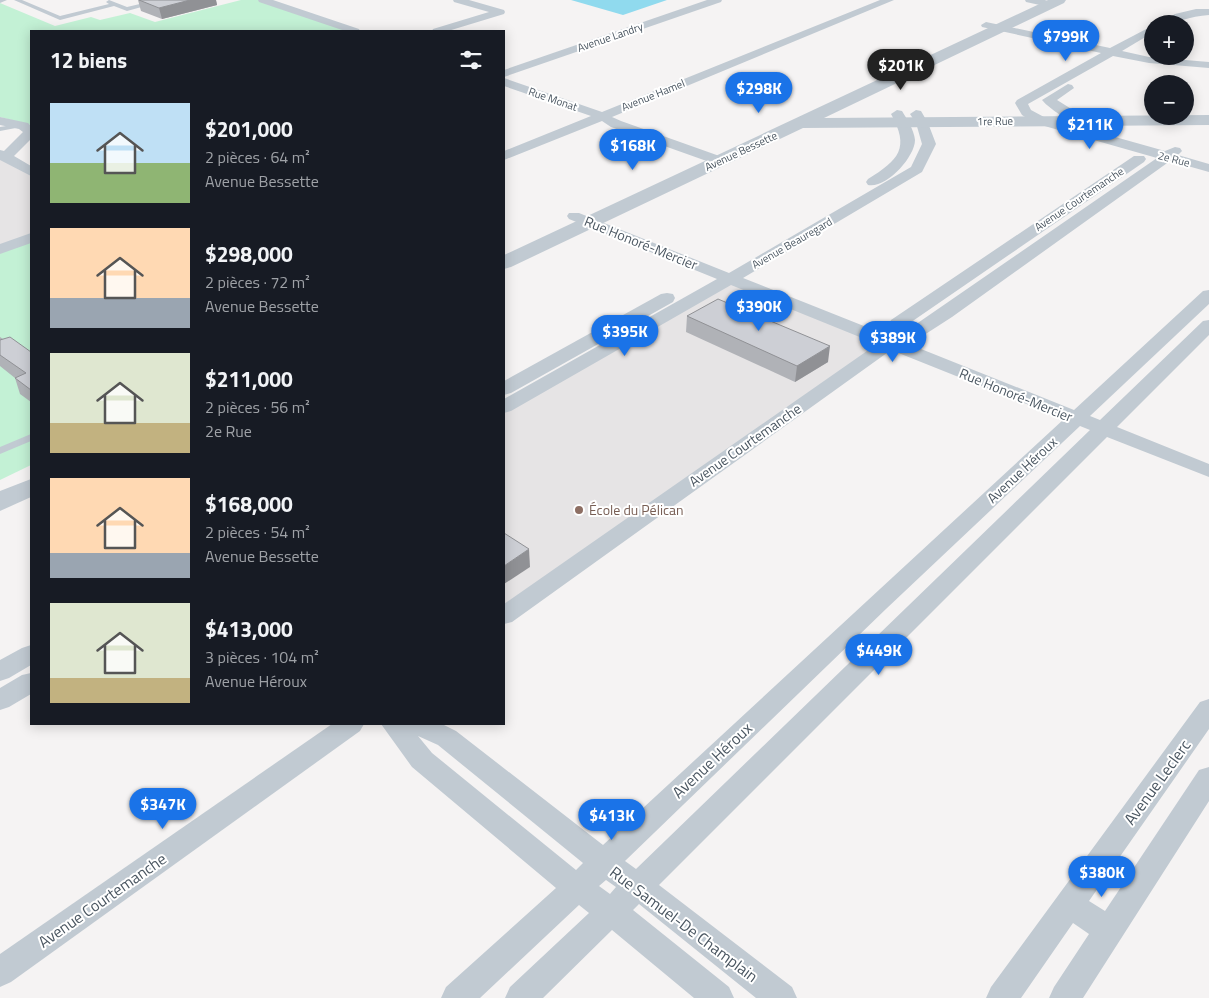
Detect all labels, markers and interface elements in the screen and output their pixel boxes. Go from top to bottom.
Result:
map controls [1144,15,1194,125]
button: + [1144,15,1194,65]
street label: Avenue Landry [575,18,646,56]
pin: $799K [1031,20,1101,62]
text: $799K [1043,24,1089,48]
text: 12 biens [50,44,127,76]
icon: filters [457,46,485,74]
pin: $201K [866,48,936,91]
text: $201K [878,53,924,77]
pin: $298K [724,72,794,114]
street label: Avenue Hamel [619,75,687,115]
button: − [1144,75,1194,125]
text: $298K [736,76,782,100]
street label: Rue Monat [526,83,580,115]
pin: $211K [1055,108,1125,150]
text: $211K [1067,112,1113,136]
text: $201,000 [205,113,293,145]
street label: 1re Rue [977,113,1014,129]
icon: home [90,123,150,183]
street label: Avenue Bessette [702,127,780,175]
pin: $168K [598,128,668,171]
text: $168K [610,133,656,157]
text: 2 pièces · 64 m² [205,145,310,169]
street label: 2e Rue [1156,147,1192,171]
street label: Avenue Courtemanche [1031,163,1127,235]
text: Avenue Bessette [205,169,319,193]
street label: Rue Honoré-Mercier [581,210,701,275]
street label: Avenue Beauregard [749,213,835,273]
text: $298,000 [205,238,293,270]
icon: home [90,248,150,308]
text: 2 pièces · 72 m² [205,270,310,294]
pin: $390K [724,290,794,332]
text: Avenue Bessette [205,294,319,318]
text: $390K [736,294,782,318]
pin: $395K [590,314,660,357]
text: $395K [602,319,648,343]
pin: $389K [858,320,928,363]
text: $389K [870,325,916,349]
street label: Rue Honoré-Mercier [956,362,1076,427]
text: $211,000 [205,363,293,395]
icon: home [90,373,150,433]
text: 2 pièces · 56 m² [205,395,310,419]
street label: Avenue Courtemanche [684,398,805,491]
text: 2e Rue [205,419,252,443]
street label: Avenue Héroux [982,431,1062,508]
text: $168,000 [205,488,293,520]
icon: home [90,498,150,558]
place label: École du Pélican [589,499,684,520]
marker: École du Pélican [573,504,585,516]
text: 2 pièces · 54 m² [205,520,310,544]
text: Avenue Bessette [205,544,319,568]
text: $413,000 [205,613,293,645]
icon: home [90,623,150,683]
pin: $449K [844,634,914,676]
text: $449K [856,638,902,662]
text: 3 pièces · 104 m² [205,645,319,669]
text: Avenue Héroux [205,669,307,693]
street label: Avenue Héroux [667,716,757,804]
street label: Avenue Leclerc [1118,734,1196,830]
pin: $347K [128,788,198,830]
text: $347K [140,792,186,816]
pin: $413K [577,798,647,841]
text: $413K [589,803,635,827]
street label: Avenue Courtemanche [33,847,171,953]
pin: $380K [1067,856,1137,898]
street label: Rue Samuel-De Champlain [605,860,763,988]
text: $380K [1079,860,1125,884]

